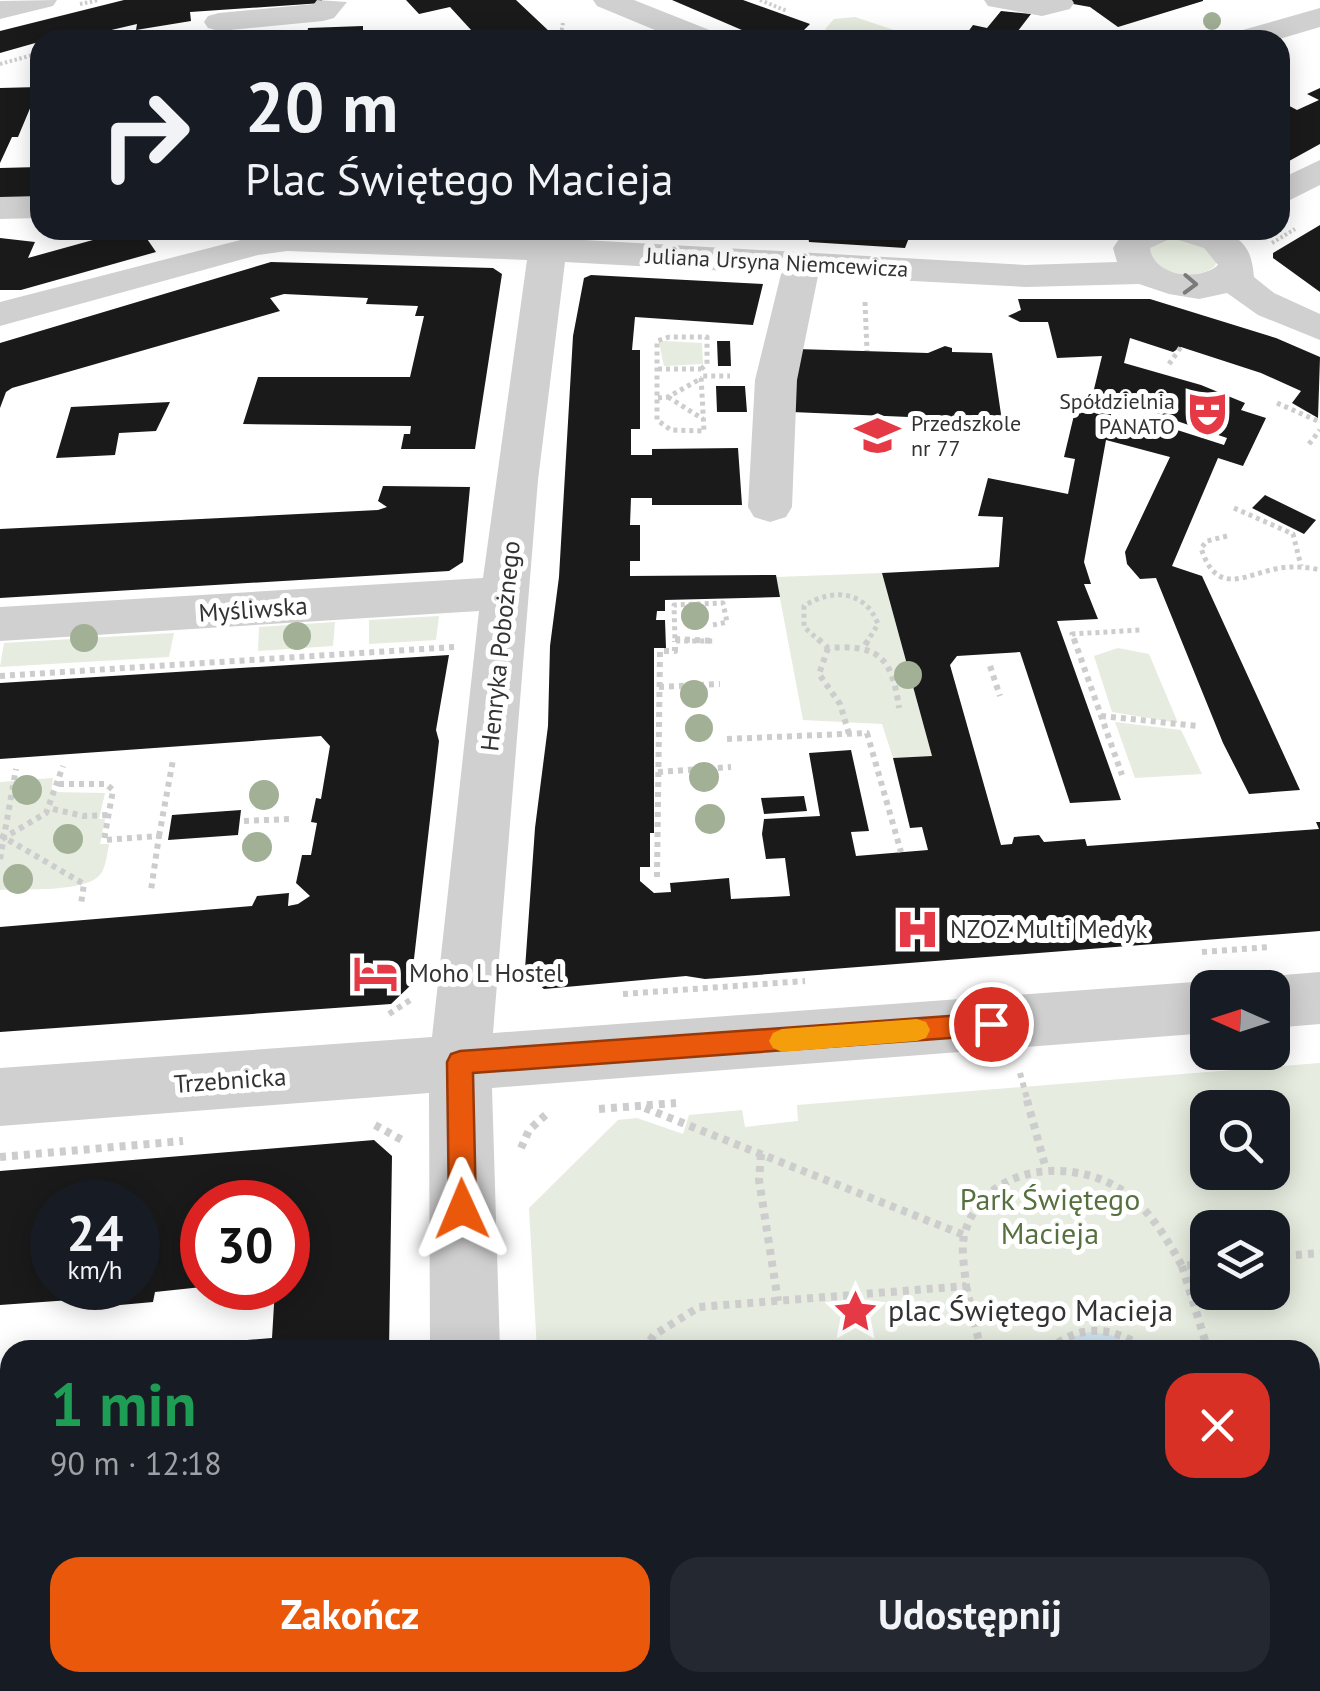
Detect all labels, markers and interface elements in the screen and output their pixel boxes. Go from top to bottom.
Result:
text: 20 m [245,61,398,151]
icon: right [80,70,210,200]
text: Plac Świętego Macieja [245,149,674,207]
street label: Juliana Ursyna Niemcewicza [644,241,909,283]
one-way arrow [1182,274,1198,295]
place label: Spółdzielnia PANATO [1059,387,1175,440]
theatre icon: Spółdzielnia PANATO [1184,390,1232,438]
place label: Przedszkole nr 77 [911,409,1021,462]
school or university icon: Przedszkole nr 77 [854,412,902,460]
street label: Henryka Pobożnego [473,539,527,753]
street label: Myśliwska [197,589,309,629]
hospital icon: NZOZ Multi Medyk [893,905,941,953]
place label: NZOZ Multi Medyk [950,913,1148,945]
hotel icon: Moho L Hostel [352,949,400,997]
place label: Moho L Hostel [409,957,564,989]
north arrow [1190,970,1290,1070]
map controls [1190,970,1290,1310]
pin [949,982,1034,1067]
icon: arrive [964,997,1019,1052]
street label: Trzebnicka [173,1060,287,1100]
button: search [1190,1090,1290,1190]
position arrow [410,1157,514,1261]
park label: Park Świętego Macieja [960,1179,1140,1252]
speed limit sign: 30 [180,1180,310,1310]
text: 24 [67,1200,123,1265]
button: layers [1190,1210,1290,1310]
text: km/h [68,1254,122,1286]
place icon: plac Świętego Macieja [831,1287,879,1335]
place label: plac Świętego Macieja [888,1290,1173,1329]
text: 1 min [50,1365,196,1443]
button: close [1165,1373,1270,1478]
text: 90 m · 12:18 [50,1442,222,1484]
button: Zakończ [50,1557,650,1672]
button: Udostępnij [670,1557,1270,1672]

